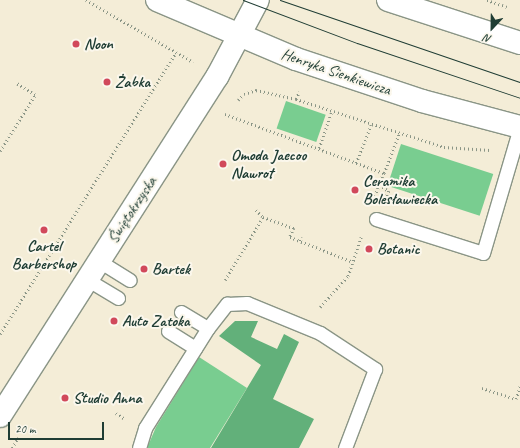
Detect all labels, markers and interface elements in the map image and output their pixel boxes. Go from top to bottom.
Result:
north arrow [472,8,512,48]
text: N [482,31,493,47]
place label: Noon [84,34,113,54]
marker: Noon [71,39,81,49]
street label: Henryka Sienkiewicza [279,44,393,100]
place label: Żabka [115,72,150,92]
marker: Żabka [102,77,112,87]
place label: Omoda Jaecoo Nawrot [231,145,306,183]
marker: Omoda Jaecoo Nawrot [218,159,228,169]
place label: Ceramika Bolesławiecka [363,171,437,209]
street label: Świętokrzyska [103,173,161,247]
marker: Ceramika Bolesławiecka [350,185,360,195]
marker: Cartel Barbershop [39,225,49,235]
place label: Cartel Barbershop [12,236,76,274]
place label: Botanic [377,239,420,259]
marker: Botanic [364,244,374,254]
place label: Bartek [152,259,190,279]
marker: Bartek [139,264,149,274]
place label: Auto Zatoka [122,311,190,331]
marker: Auto Zatoka [109,316,119,326]
place label: Studio Anna [73,388,142,408]
marker: Studio Anna [60,393,70,403]
scale bar [10,414,106,440]
text: 20 m [15,421,35,437]

